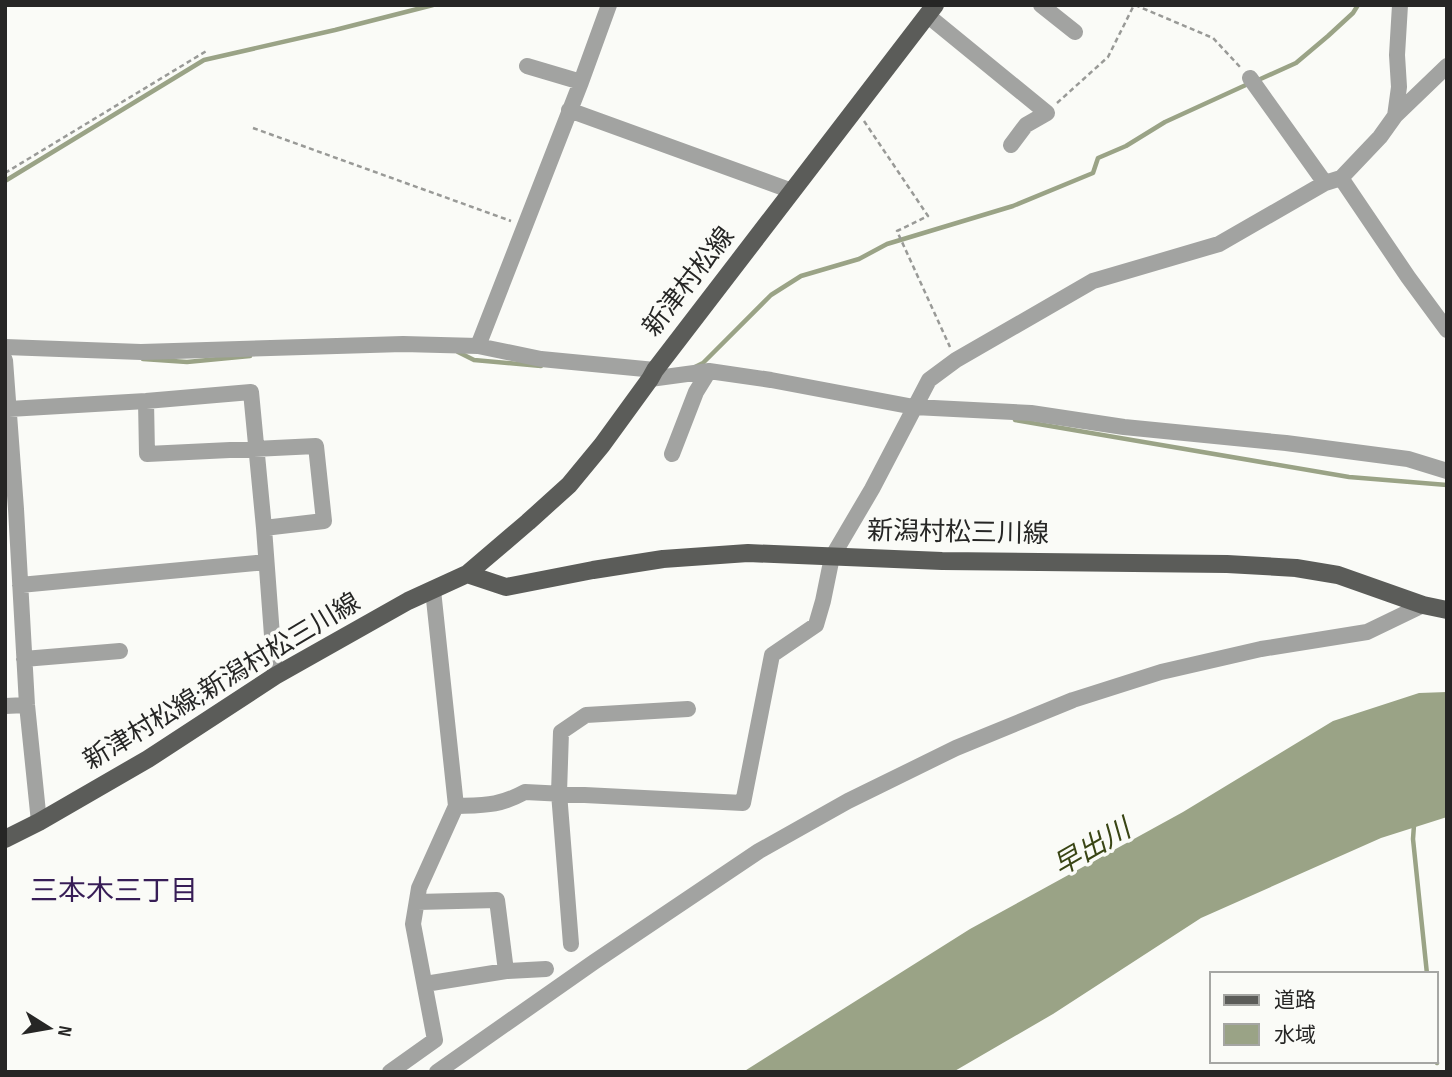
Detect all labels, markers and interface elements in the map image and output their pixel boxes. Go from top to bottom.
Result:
street label: 新津村松線 [637,221,741,343]
street label: 新潟村松三川線 [867,516,1049,550]
street label: 新津村松線;新潟村松三川線 [78,587,366,777]
water label: 早出川 [1047,811,1139,883]
district label: 三本木三丁目 [30,875,198,908]
legend [1210,972,1438,1063]
text: 道路 [1274,988,1316,1013]
north arrow [14,993,84,1063]
text: 水域 [1274,1023,1316,1048]
text: N [52,1024,76,1038]

